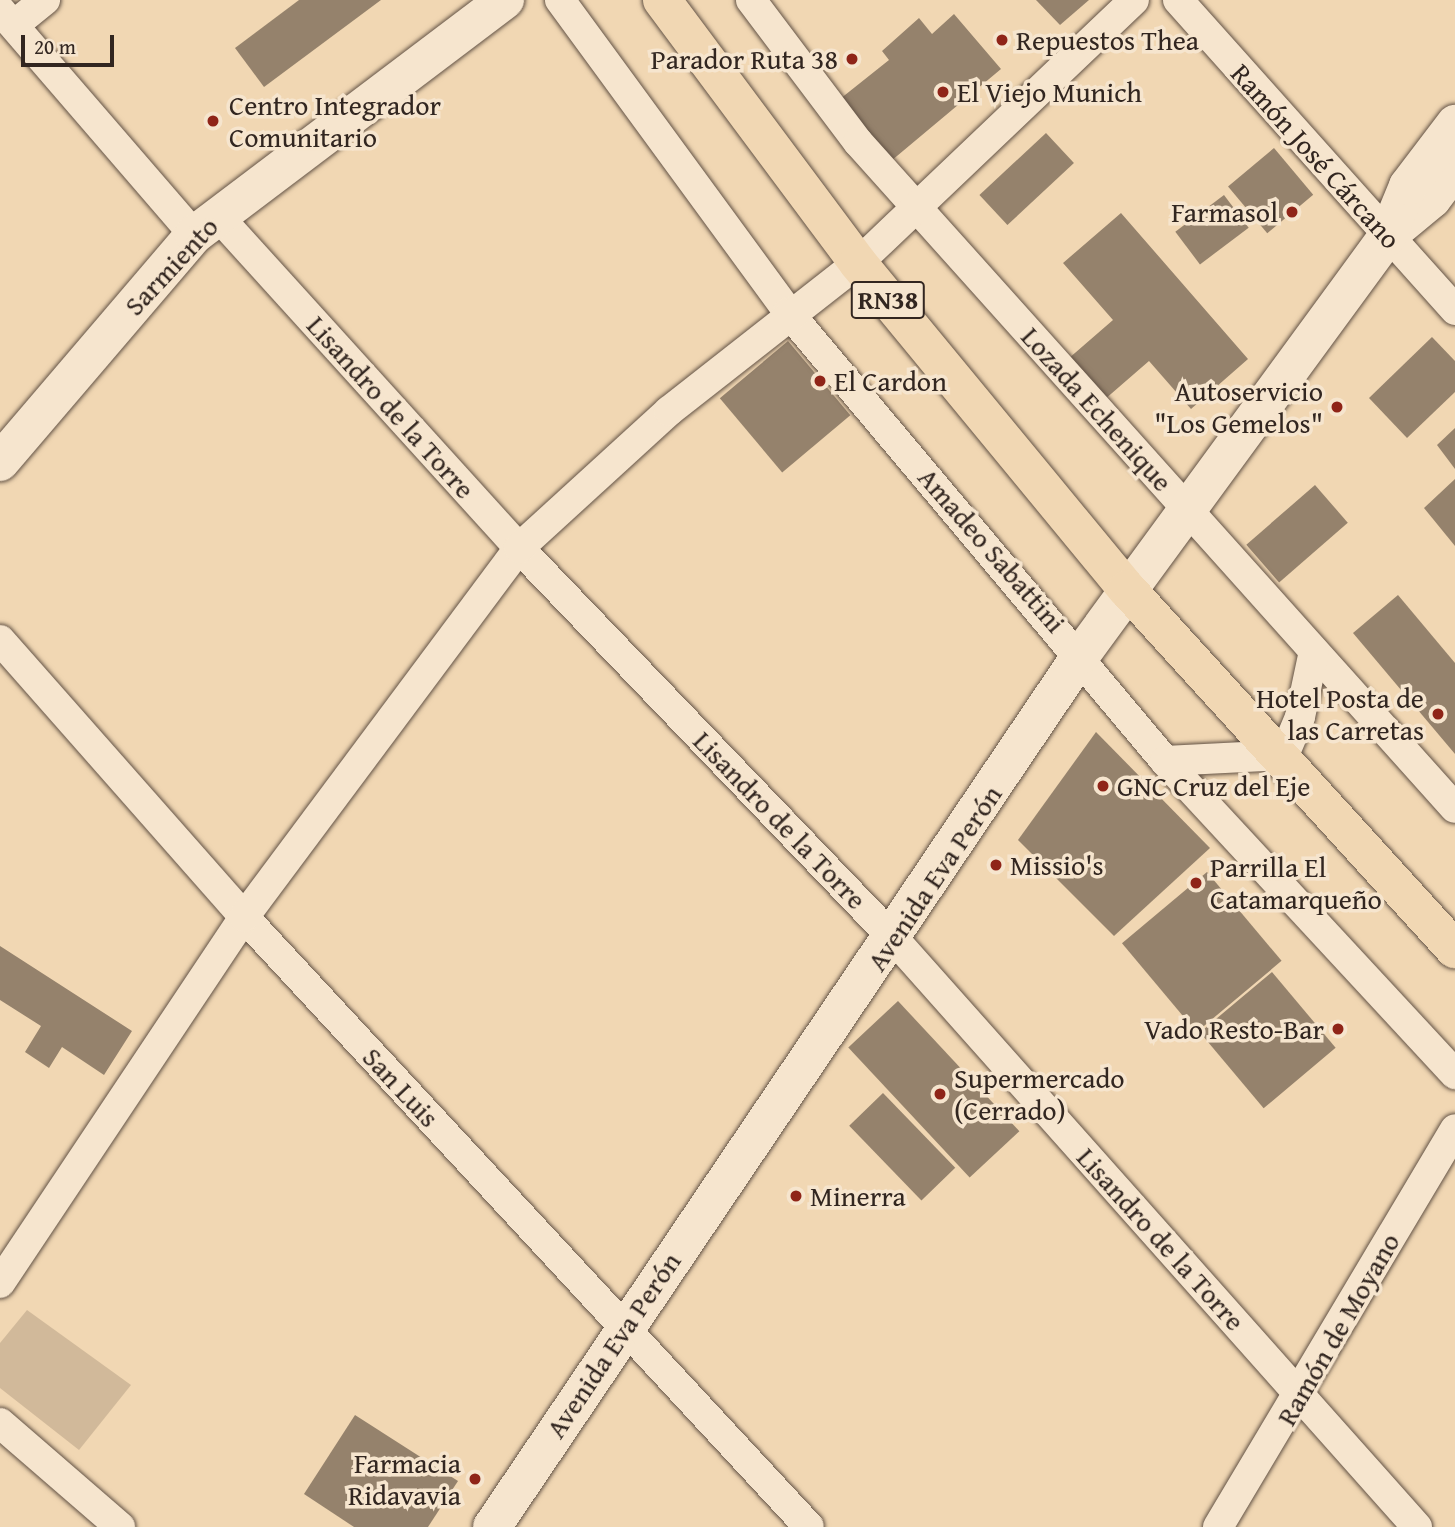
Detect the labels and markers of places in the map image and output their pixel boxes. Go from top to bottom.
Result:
place label: Repuestos Thea [1016,23,1199,57]
marker: Repuestos Thea [994,32,1010,48]
place label: Parador Ruta 38 [651,42,838,76]
marker: Parador Ruta 38 [844,51,860,67]
place label: El Viejo Munich [957,75,1142,109]
marker: El Viejo Munich [935,84,951,100]
place label: Centro Integrador Comunitario [229,88,441,154]
marker: Centro Integrador Comunitario [203,111,223,131]
place label: Farmasol [1171,195,1278,229]
marker: Farmasol [1284,204,1300,220]
place label: El Cardon [834,364,947,398]
marker: El Cardon [812,373,828,389]
place label: Autoservicio "Los Gemelos" [1154,374,1323,440]
marker: Autoservicio "Los Gemelos" [1329,399,1345,415]
place label: Hotel Posta de las Carretas [1256,681,1424,747]
marker: Hotel Posta de las Carretas [1430,706,1446,722]
place label: GNC Cruz del Eje [1117,769,1310,803]
marker: GNC Cruz del Eje [1095,778,1111,794]
place label: Missio's [1010,848,1104,882]
place label: Parrilla El Catamarqueño [1210,850,1382,916]
marker: Missio's [988,857,1004,873]
marker: Parrilla El Catamarqueño [1188,875,1204,891]
place label: Vado Resto-Bar [1144,1012,1324,1046]
marker: Vado Resto-Bar [1330,1021,1346,1037]
place label: Supermercado (Cerrado) [954,1061,1125,1127]
marker: Supermercado (Cerrado) [932,1086,948,1102]
place label: Minerra [810,1179,906,1213]
marker: Minerra [788,1188,804,1204]
place label: Farmacia Ridavavia [348,1446,461,1512]
marker: Farmacia Ridavavia [467,1471,483,1487]

